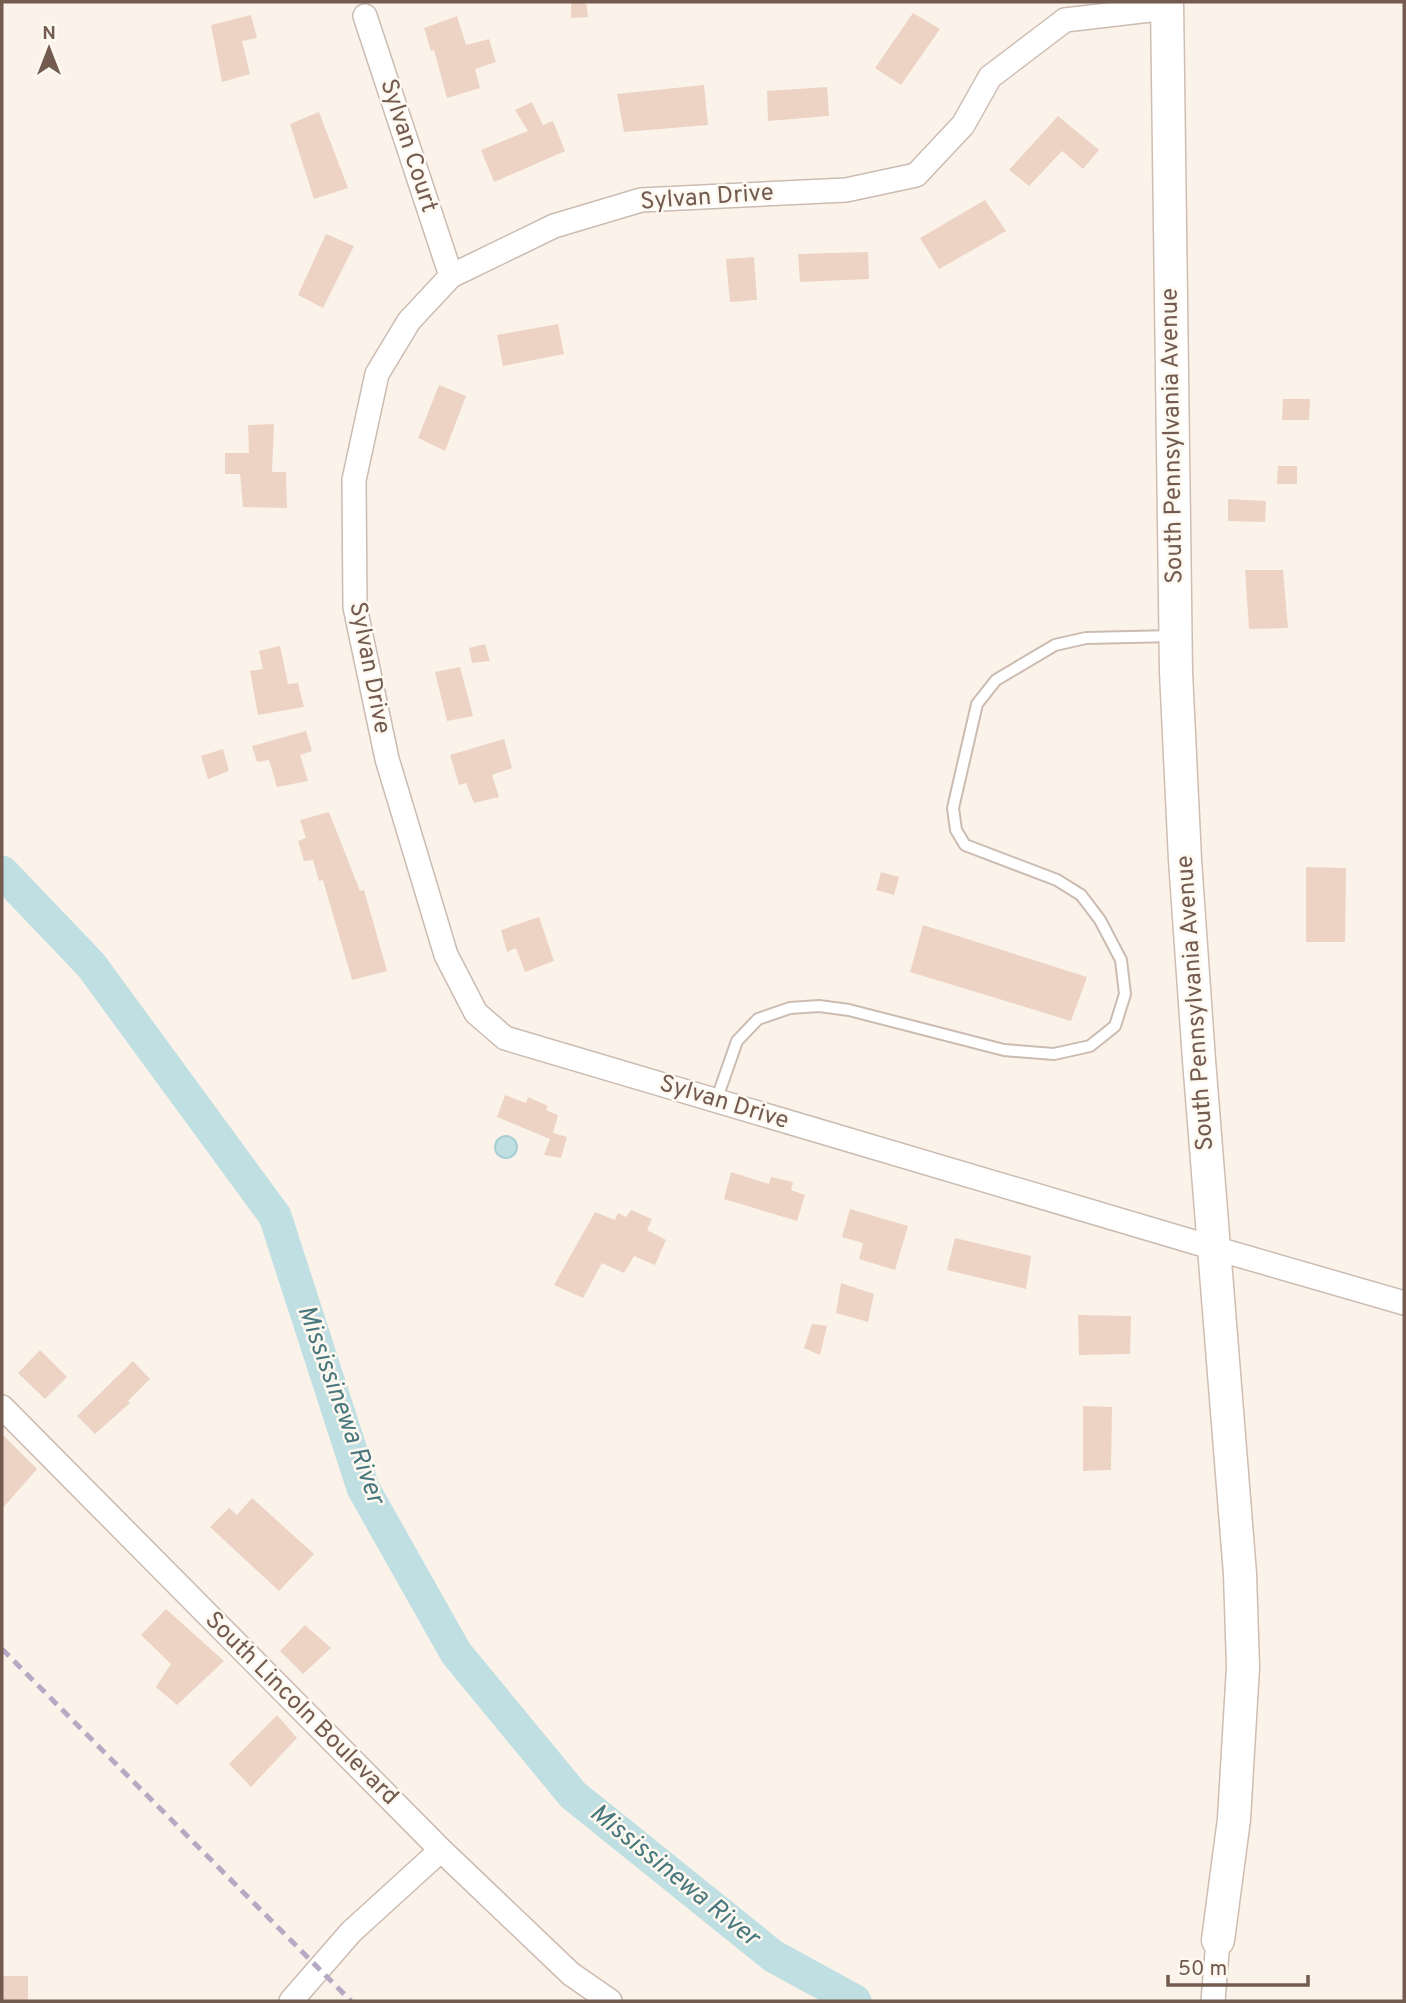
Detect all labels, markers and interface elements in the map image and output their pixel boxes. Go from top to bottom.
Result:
north arrow [14,14,84,84]
text: N [42,22,56,46]
street label: Sylvan Court [372,76,444,216]
street label: Sylvan Drive [639,178,775,218]
street label: South Pennsylvania Avenue [1155,288,1191,584]
street label: Sylvan Drive [342,600,396,736]
street label: South Pennsylvania Avenue [1171,854,1221,1152]
street label: Sylvan Drive [656,1069,792,1137]
water label: Mississinewa River [289,1301,392,1511]
street label: South Lincoln Boulevard [198,1606,404,1812]
water label: Mississinewa River [582,1797,767,1956]
scale bar [1168,1944,1308,1988]
text: 50 m [1178,1956,1227,1983]

